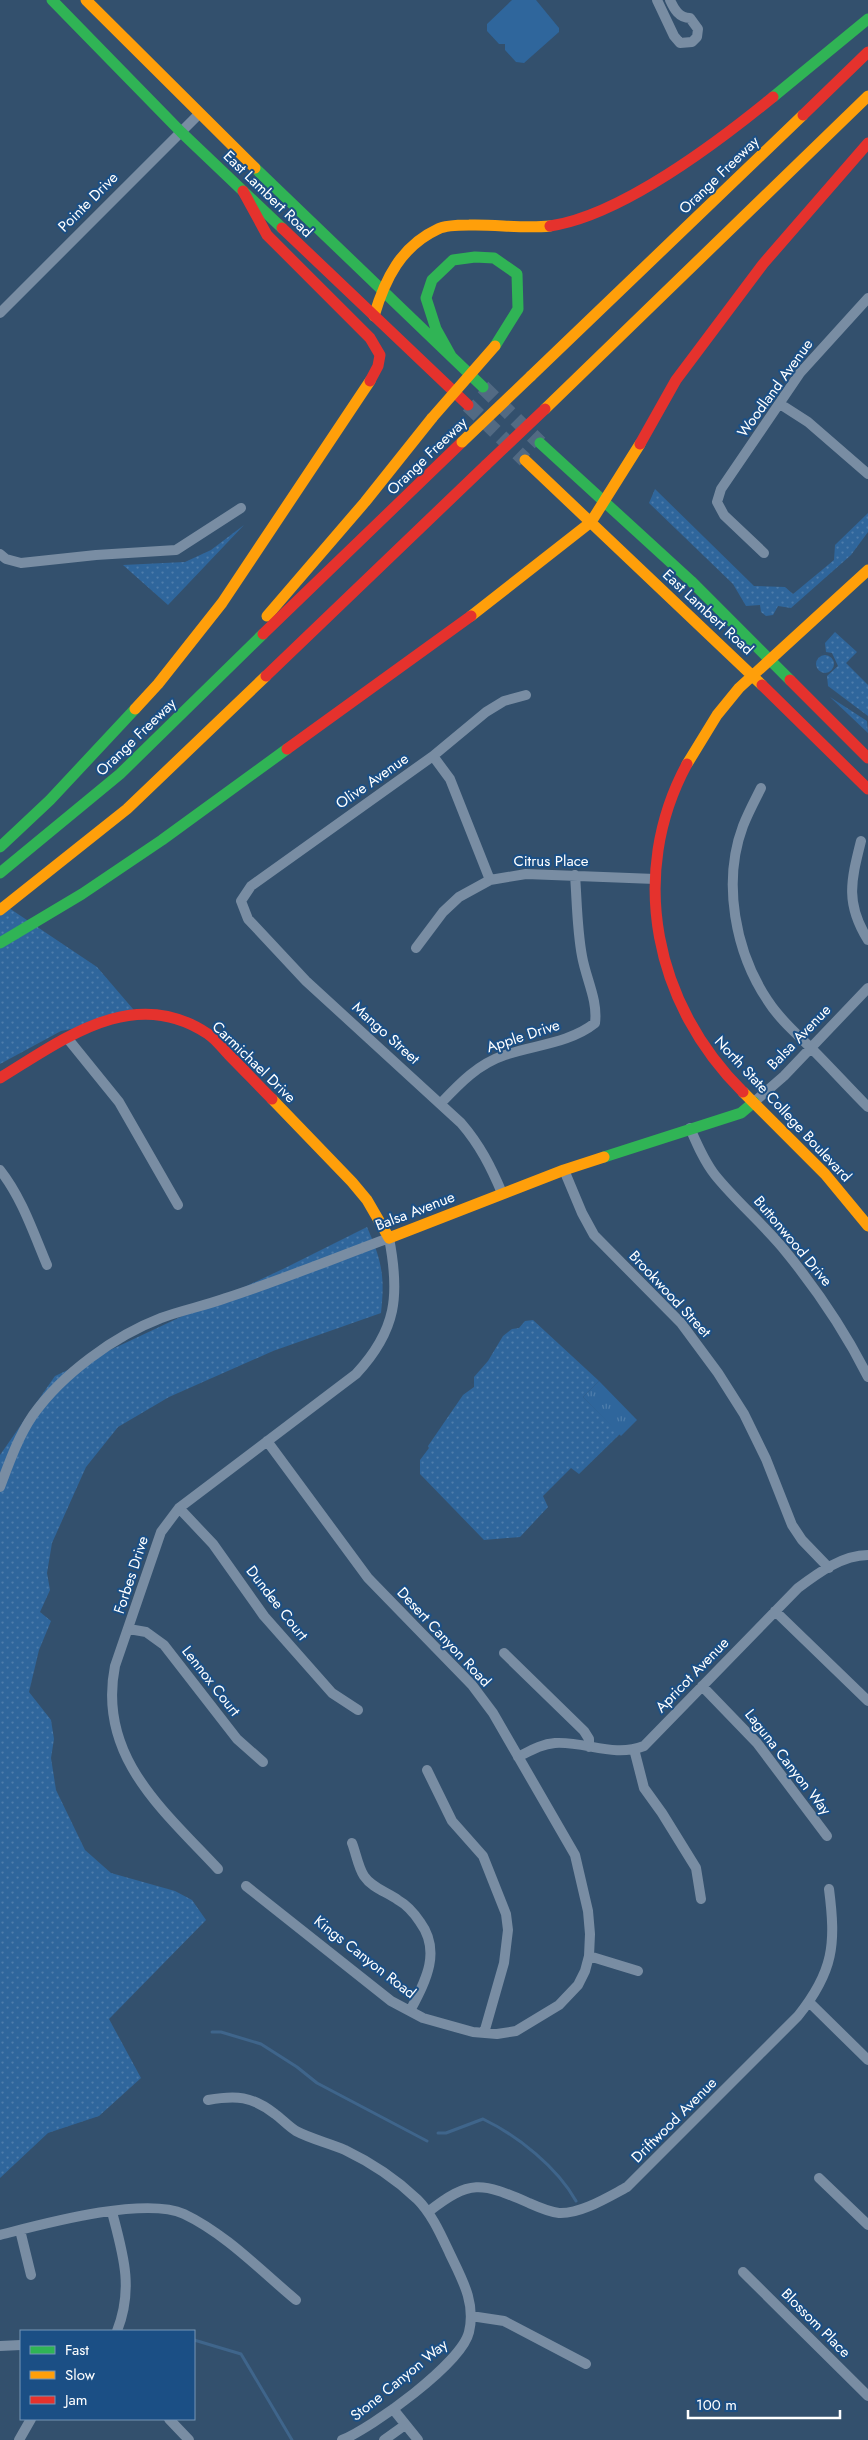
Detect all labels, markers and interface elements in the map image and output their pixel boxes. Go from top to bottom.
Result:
street label: Orange Freeway [674,131,764,219]
street label: East Lambert Road [218,145,318,243]
street label: Pointe Drive [53,167,123,237]
street label: Woodland Avenue [732,334,818,442]
street label: Orange Freeway [382,412,472,500]
street label: East Lambert Road [658,564,758,660]
street label: Orange Freeway [91,693,181,781]
street label: Olive Avenue [331,748,413,814]
street label: Citrus Place [513,850,589,872]
street label: Mango Street [347,997,425,1070]
street label: Balsa Avenue [762,999,836,1075]
street label: Apple Drive [483,1014,563,1058]
street label: Carmichael Drive [207,1016,301,1108]
street label: North State College Boulevard [709,1031,857,1187]
street label: Balsa Avenue [372,1186,458,1236]
street label: Buttonwood Drive [749,1191,838,1291]
street label: Brookwood Street [624,1246,716,1343]
street label: Forbes Drive [108,1533,154,1617]
street label: Dundee Court [241,1561,313,1645]
street label: Desert Canyon Road [392,1582,496,1692]
street label: Apricot Avenue [650,1632,734,1718]
street label: Lennox Court [176,1641,246,1721]
street label: Laguna Canyon Way [740,1704,837,1820]
street label: Kings Canyon Road [309,1910,421,2004]
street label: Driftwood Avenue [626,2072,722,2168]
street label: Blossom Place [776,2283,856,2363]
legend [20,2330,195,2420]
street label: Stone Canyon Way [346,2334,453,2426]
text: Fast [65,2339,89,2361]
text: Slow [65,2364,96,2386]
scale bar [688,2388,840,2420]
text: Jam [63,2389,88,2411]
text: 100 m [696,2394,737,2416]

